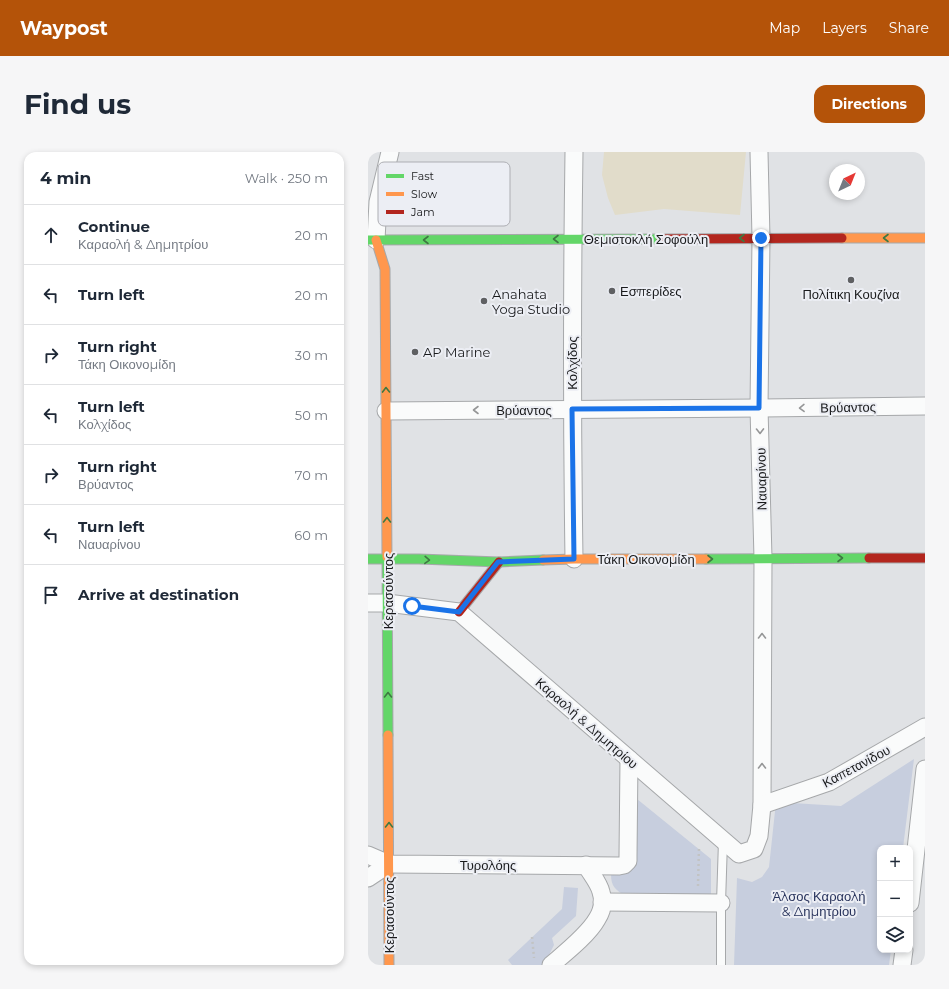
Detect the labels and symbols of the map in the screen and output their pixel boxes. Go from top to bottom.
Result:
legend [378,162,510,226]
north arrow [829,164,865,200]
text: Fast [411,169,435,183]
text: Slow [411,187,437,201]
text: Jam [410,205,435,219]
route end [752,229,770,247]
street label: Θεμιστοκλή Σοφούλη [584,231,708,247]
one-way arrow [739,234,745,242]
one-way arrow [883,234,889,242]
one-way arrow [553,235,559,243]
one-way arrow [423,236,429,244]
marker: Πολίτικη Κουζίνα [846,275,856,285]
place label: Εσπερίδες [620,283,681,299]
place label: Anahata Yoga Studio [492,286,570,317]
marker: Εσπερίδες [607,286,617,296]
place label: Πολίτικη Κουζίνα [802,286,900,302]
marker: Anahata Yoga Studio [479,296,489,306]
street label: Κολχίδος [564,336,580,390]
place label: AP Marine [423,344,491,360]
marker: AP Marine [410,347,420,357]
one-way arrow [382,387,390,393]
street label: Βρύαντος [820,399,876,415]
street label: Βρύαντος [496,402,552,418]
one-way arrow [799,404,805,412]
one-way arrow [473,406,479,414]
one-way arrow [755,428,764,434]
street label: Ναυαρίνου [752,448,770,510]
one-way arrow [383,517,391,523]
street label: Τάκη Οικονομίδη [597,551,695,567]
street label: Κερασούντος [380,553,396,629]
one-way arrow [837,554,843,562]
one-way arrow [424,555,430,564]
one-way arrow [707,555,713,563]
route start [403,597,421,615]
one-way arrow [758,633,766,639]
street label: Καραολή & Δημητρίου [533,674,641,772]
one-way arrow [384,692,392,698]
street label: Καπετανίδου [819,741,893,791]
one-way arrow [758,763,766,769]
one-way arrow [385,822,393,828]
street label: Τυρολόης [460,857,516,873]
street label: Κερασούντος [381,877,397,953]
park label: Άλσος Καραολή & Δημητρίου [772,888,866,919]

